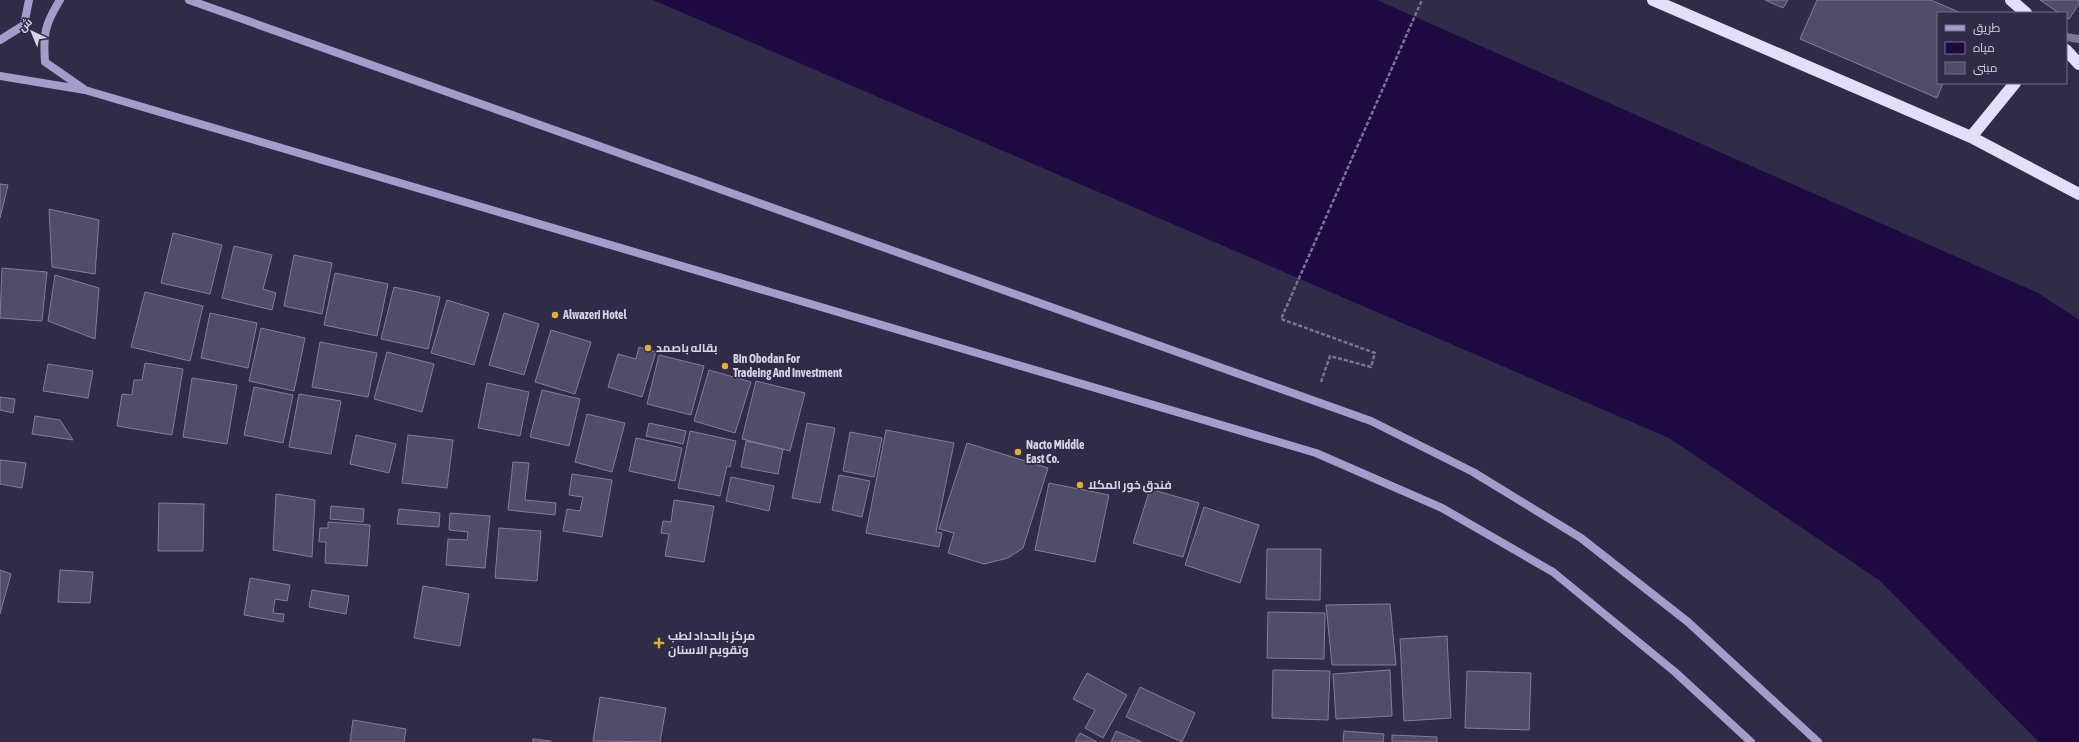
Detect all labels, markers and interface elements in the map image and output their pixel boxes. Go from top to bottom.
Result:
north arrow [12,12,52,52]
legend [1937,12,2067,84]
text: ش [16,16,35,35]
text: طريق [1973,21,2001,35]
text: مياه [1973,41,1995,55]
text: مبنى [1973,61,1998,75]
place label: Alwazeri Hotel [562,308,628,322]
marker: Alwazeri Hotel [550,310,560,320]
place label: بقاله باصمد [656,341,718,355]
marker: بقاله باصمد [643,343,653,353]
place label: Bin Obodan For Tradeing And Investment [733,352,843,380]
marker: Bin Obodan For Tradeing And Investment [720,361,730,371]
place label: Nacto Middle East Co. [1026,438,1085,466]
marker: Nacto Middle East Co. [1013,447,1023,457]
place label: فندق خور المكلا [1088,478,1172,493]
marker: فندق خور المكلا [1075,480,1085,490]
place label: مركز بالحداد لطب وتقويم الاسنان [668,629,755,658]
marker: مركز بالحداد لطب وتقويم الاسنان [653,637,665,649]

